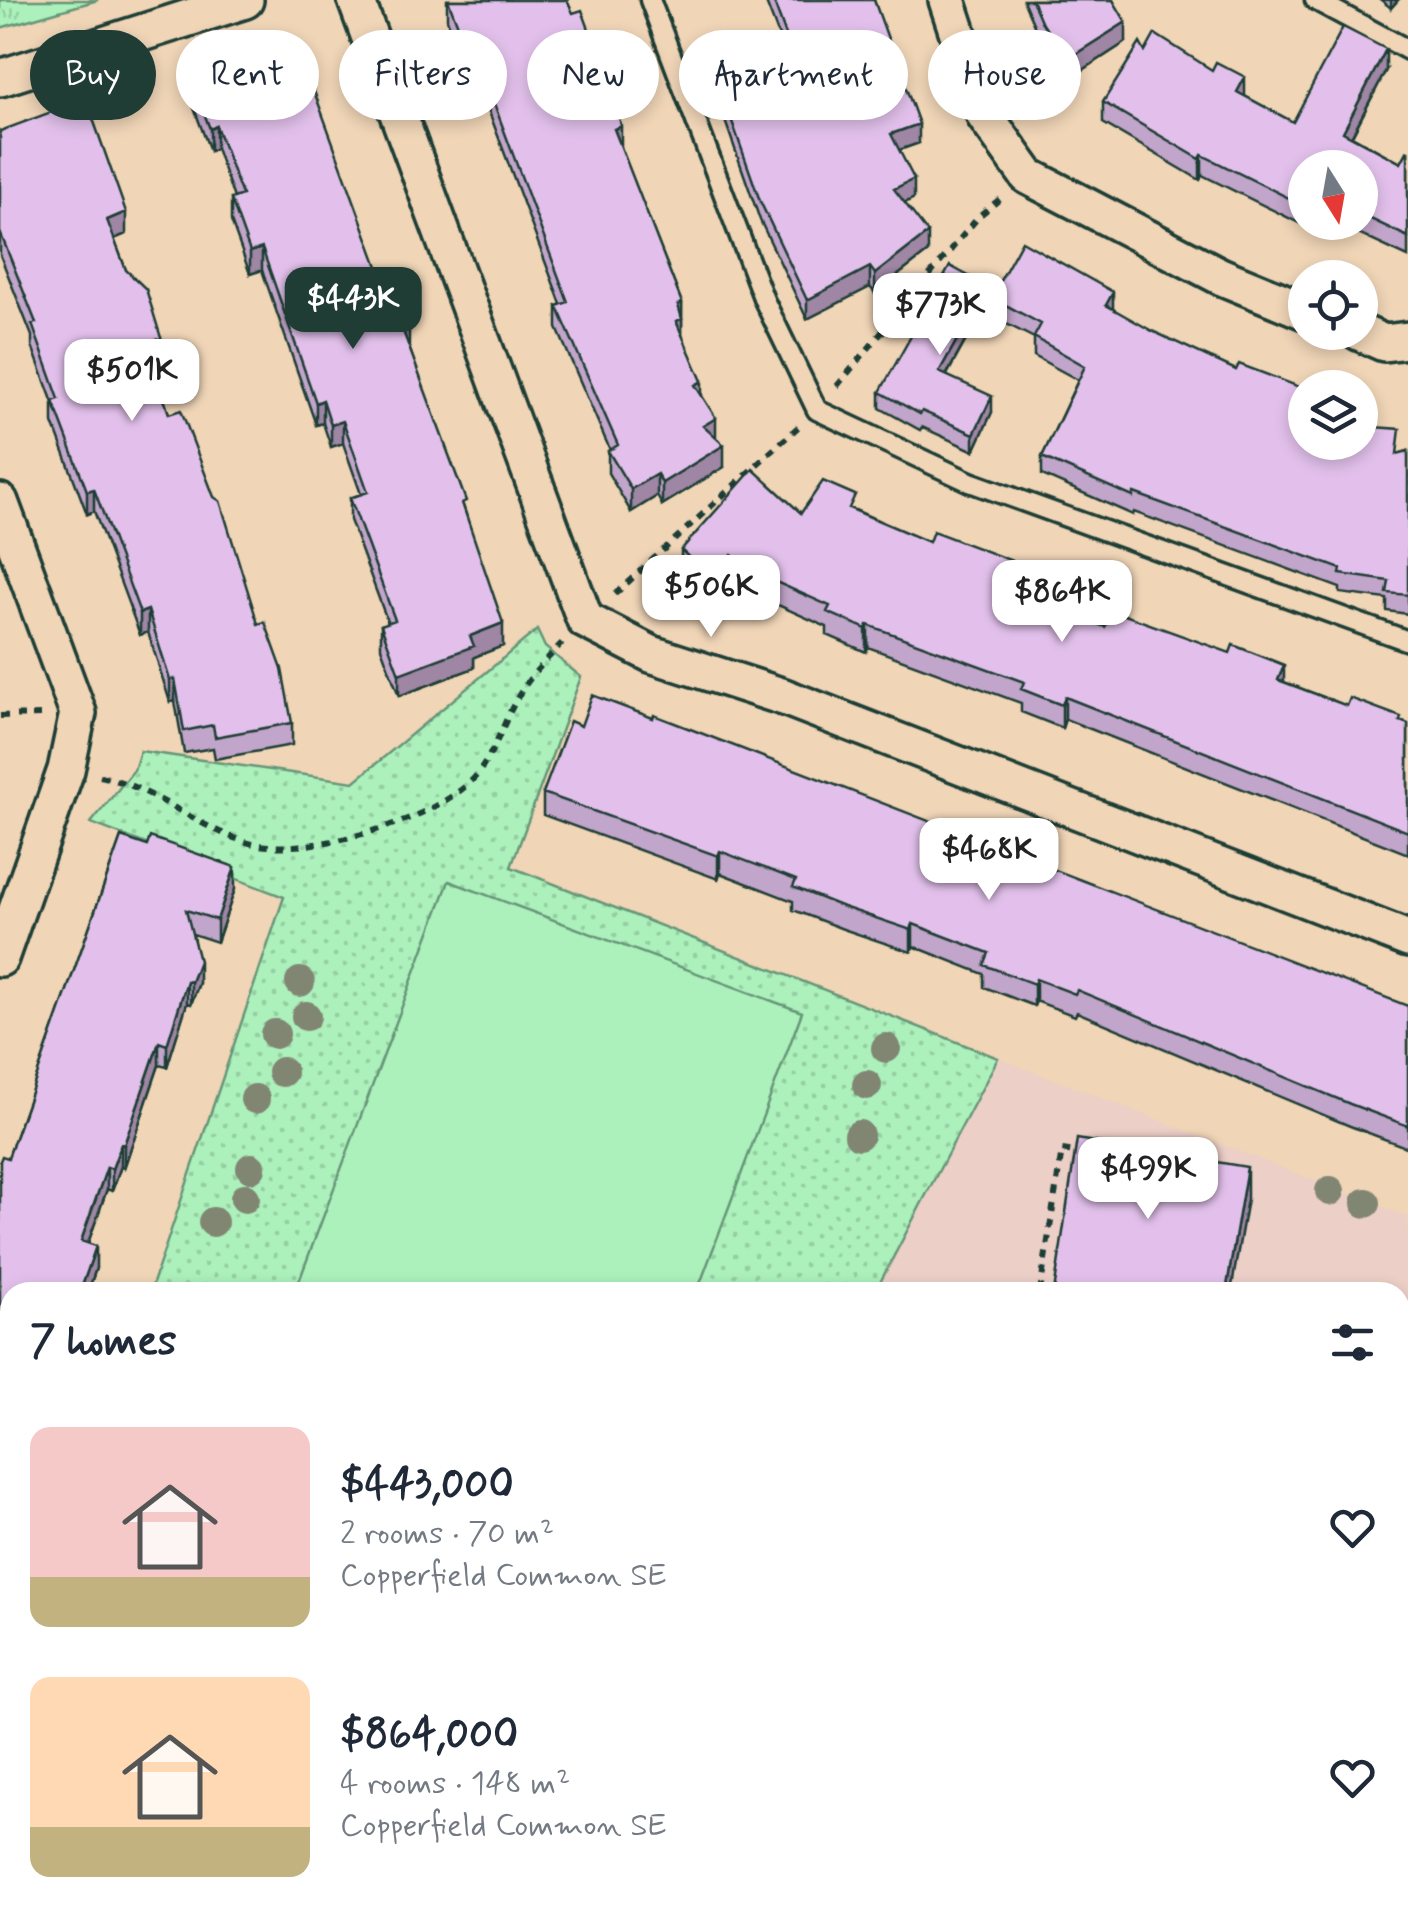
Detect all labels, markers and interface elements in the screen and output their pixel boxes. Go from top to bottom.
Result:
chip: Buy [30,30,156,120]
chip: Rent [176,30,319,120]
chip: Filters [339,30,507,120]
chip: New [527,30,659,120]
chip: Apartment [679,30,908,120]
chip: House [928,30,1081,120]
north arrow [1288,150,1378,240]
map controls [1288,150,1378,460]
button: locate [1288,260,1378,350]
pin: $443K [283,267,423,352]
pin: $773K [870,273,1010,358]
text: $443K [307,278,399,320]
text: $773K [895,284,985,326]
pin: $501K [62,339,202,424]
text: $501K [86,350,178,392]
button: layers [1288,370,1378,460]
pin: $506K [641,555,781,640]
pin: $864K [992,560,1132,645]
text: $506K [664,566,758,608]
text: $864K [1014,571,1110,613]
pin: $468K [919,818,1059,903]
text: $468K [941,829,1037,871]
pin: $499K [1078,1137,1218,1222]
text: $499K [1100,1148,1196,1190]
text: 7 homes [30,1315,177,1370]
icon: filters [1325,1315,1380,1370]
text: $443,000 [340,1458,514,1513]
icon: home [110,1467,230,1587]
icon: heart [1325,1500,1380,1555]
text: 2 rooms · 70 m² [340,1513,554,1555]
text: Copperfield Common SE [340,1555,666,1597]
text: $864,000 [340,1708,518,1763]
icon: home [110,1717,230,1837]
icon: heart [1325,1750,1380,1805]
text: 4 rooms · 148 m² [340,1763,570,1805]
text: Copperfield Common SE [340,1805,666,1847]

